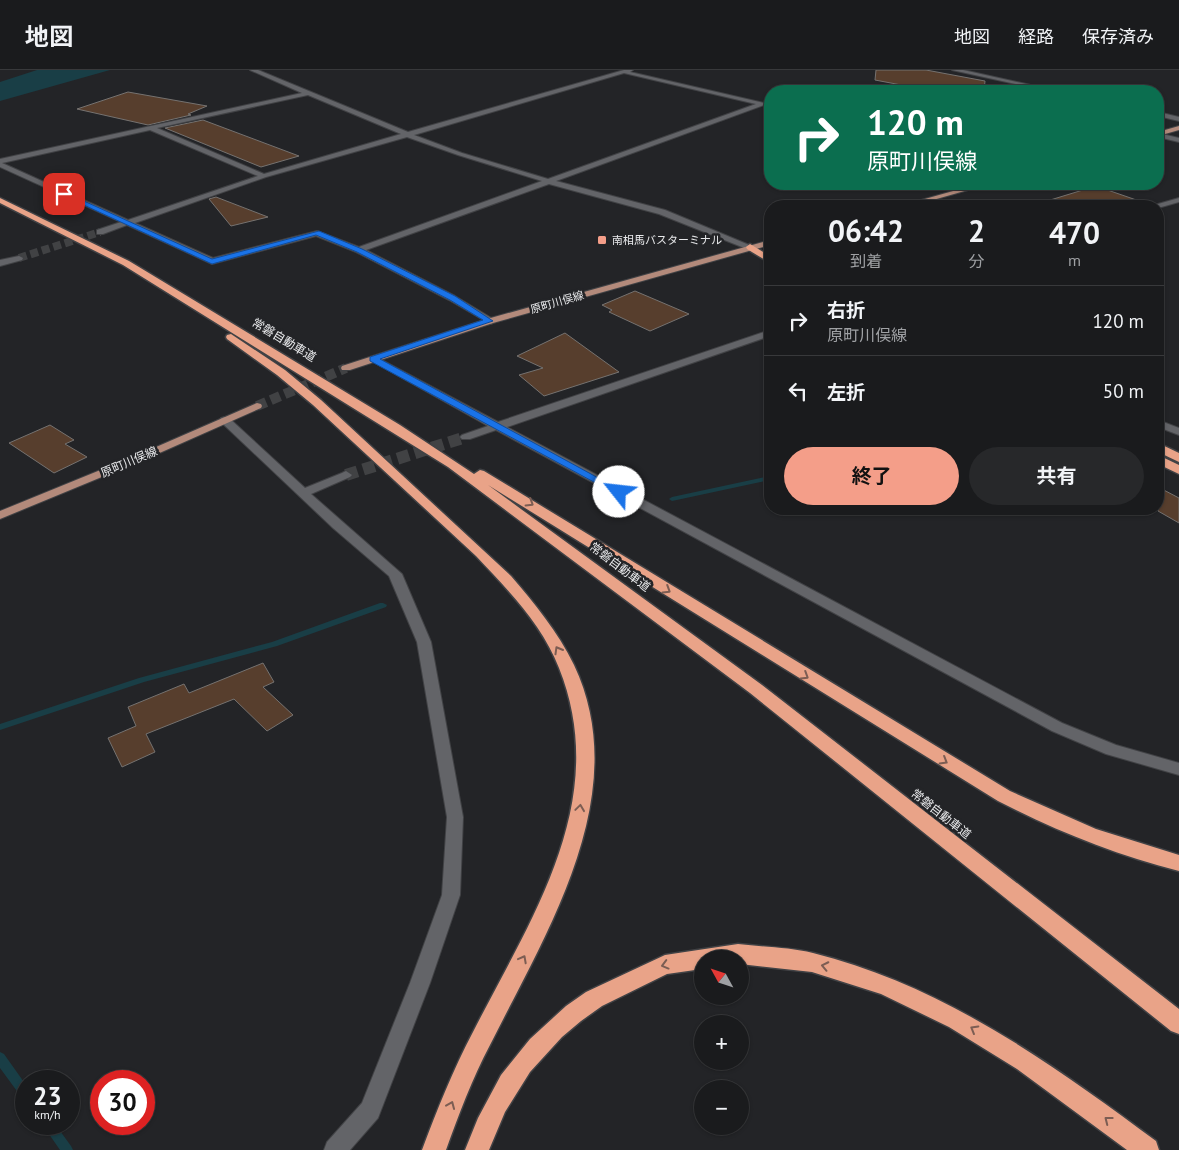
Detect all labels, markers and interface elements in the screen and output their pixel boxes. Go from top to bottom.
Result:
text: 地図 [25,21,73,52]
text: 地図 [954,25,990,48]
text: 経路 [1018,25,1054,48]
text: 保存済み [1082,25,1154,48]
text: 120 m [867,99,964,145]
icon: right [784,105,849,170]
text: 原町川俣線 [867,147,977,175]
pin [43,173,85,215]
icon: arrive [50,180,78,208]
text: 06:42 [828,211,904,250]
text: 2 [968,211,985,250]
text: 470 [1049,213,1100,252]
place label: 南相馬バスターミナル [612,233,722,247]
marker: 南相馬バスターミナル [596,234,608,246]
text: m [1068,250,1081,270]
text: 到着 [850,251,882,271]
text: 分 [969,251,985,271]
street label: 原町川俣線 [529,288,585,316]
text: 右折 [827,298,865,322]
icon: right [784,307,812,335]
text: 120 m [1092,309,1144,333]
street label: 常磐自動車道 [250,315,319,365]
text: 原町川俣線 [827,325,907,345]
icon: left [784,377,812,405]
text: 50 m [1103,379,1144,403]
text: 左折 [827,380,865,404]
street label: 原町川俣線 [98,443,159,480]
button: 終了 [784,447,959,505]
button: 共有 [969,447,1144,505]
position arrow [592,465,644,517]
one-way arrow [524,497,533,507]
street label: 常磐自動車道 [587,539,654,594]
one-way arrow [662,583,671,593]
one-way arrow [555,646,565,655]
one-way arrow [800,669,809,679]
one-way arrow [938,754,947,764]
street label: 常磐自動車道 [908,786,974,842]
one-way arrow [574,803,585,811]
north arrow [694,950,749,1005]
map controls [694,950,749,1135]
one-way arrow [517,955,527,964]
one-way arrow [662,960,670,970]
one-way arrow [821,961,830,971]
button: + [694,1015,749,1070]
one-way arrow [970,1025,979,1035]
speed limit sign: 30 [90,1070,155,1135]
text: 23 [33,1080,62,1112]
button: − [694,1080,749,1135]
one-way arrow [446,1101,456,1109]
text: km/h [34,1107,61,1122]
one-way arrow [1105,1117,1114,1126]

